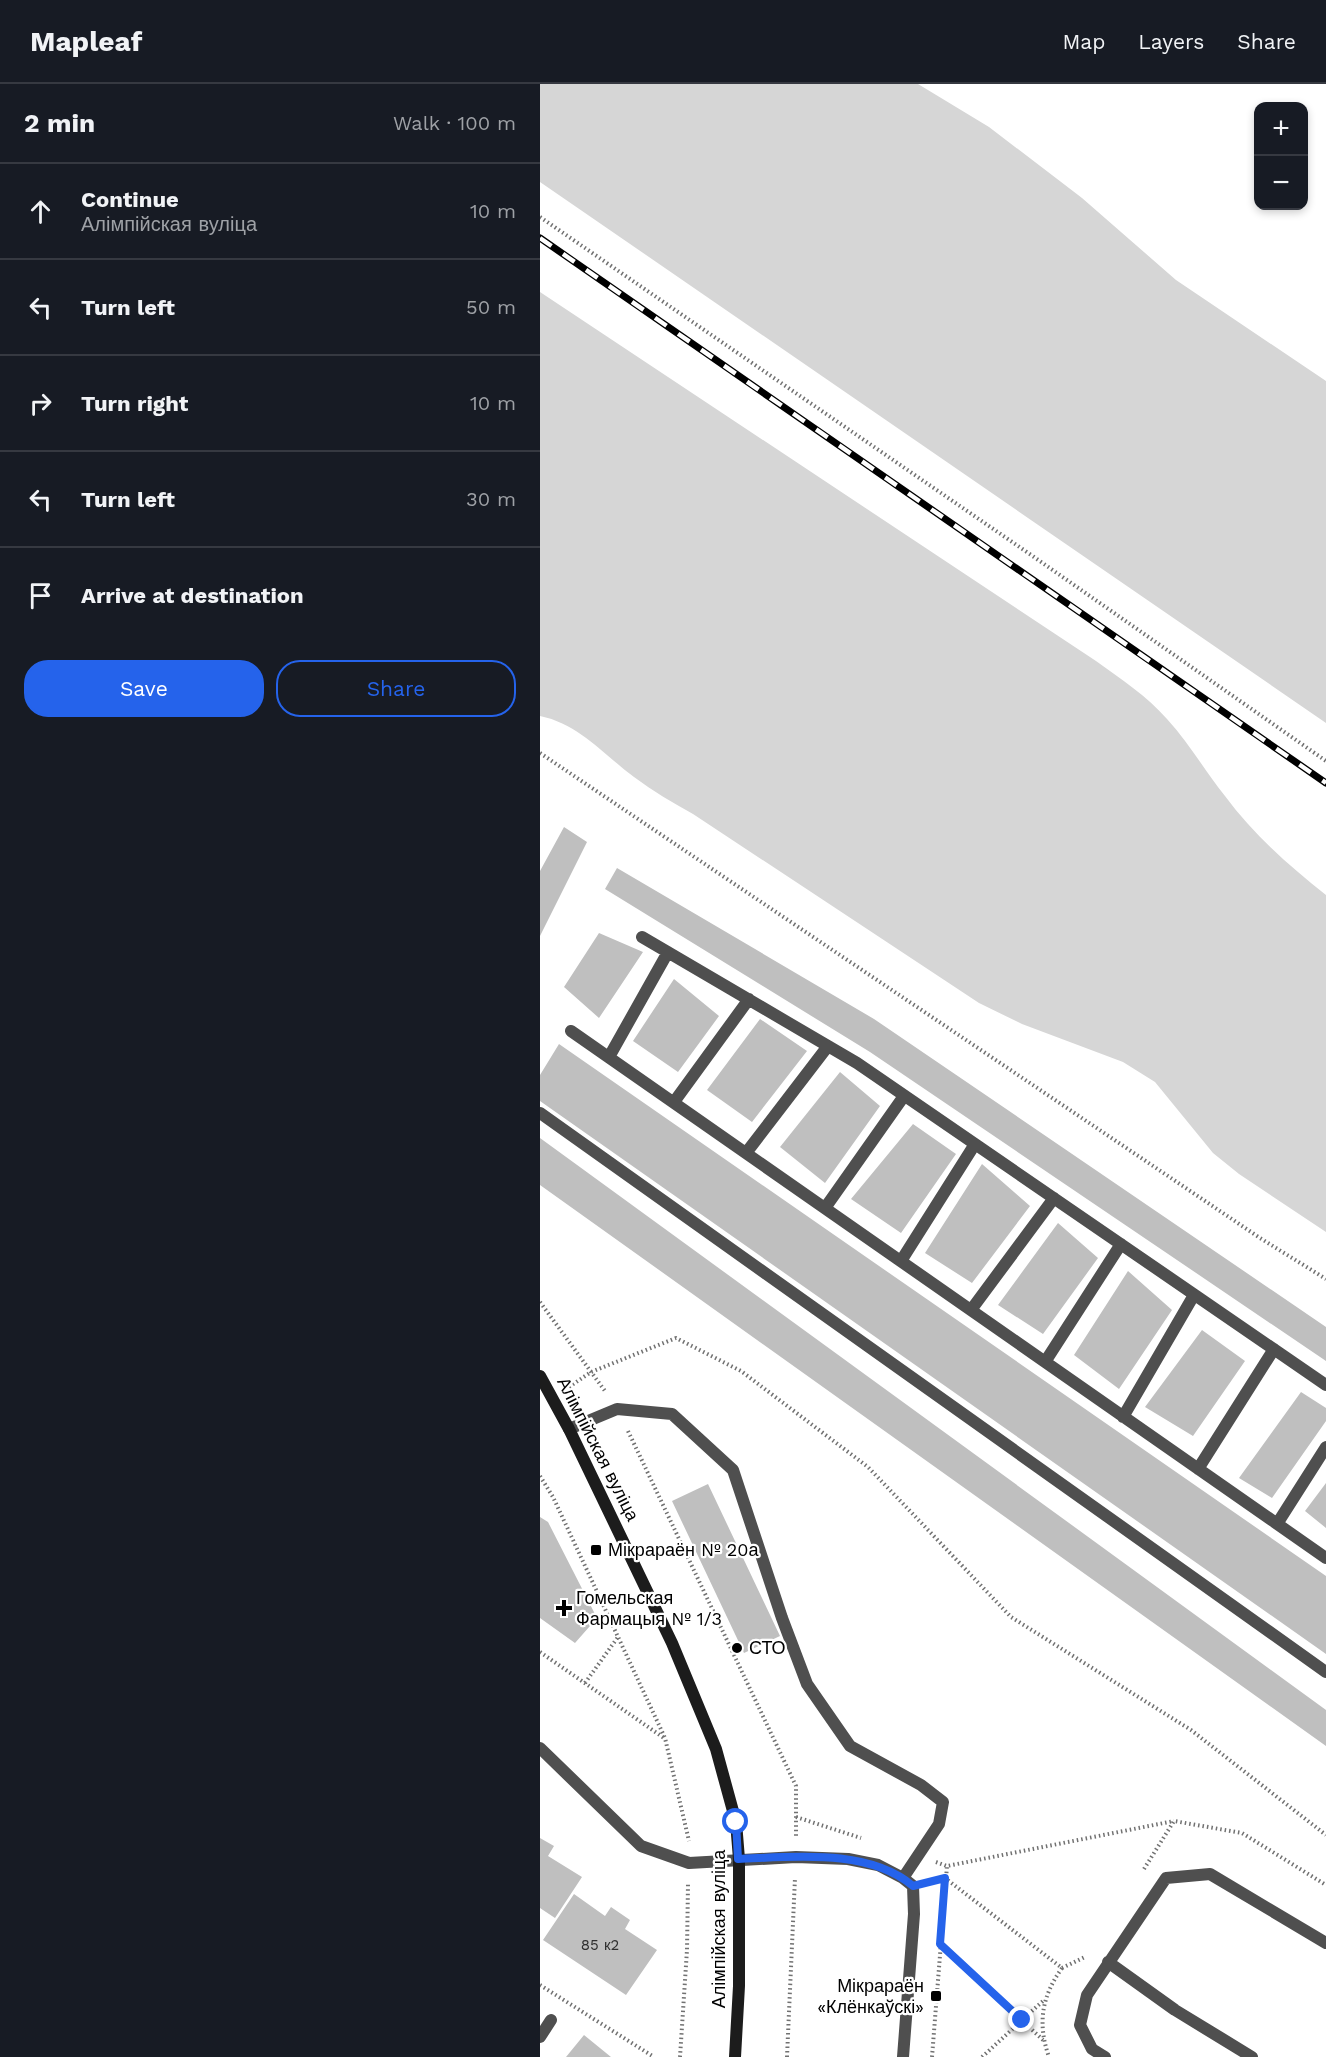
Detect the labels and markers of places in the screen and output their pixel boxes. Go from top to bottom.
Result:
place label: Мікрараён № 20а [608,1539,760,1560]
marker: Мікрараён № 20а [589,1543,603,1557]
place label: Гомельская Фармацыя № 1/3 [576,1587,722,1629]
marker: Гомельская Фармацыя № 1/3 [557,1601,571,1615]
place label: СТО [749,1637,786,1658]
marker: СТО [730,1641,744,1655]
place label: Мікрараён «Клёнкаўскі» [817,1975,924,2017]
marker: Мікрараён «Клёнкаўскі» [929,1989,943,2003]

